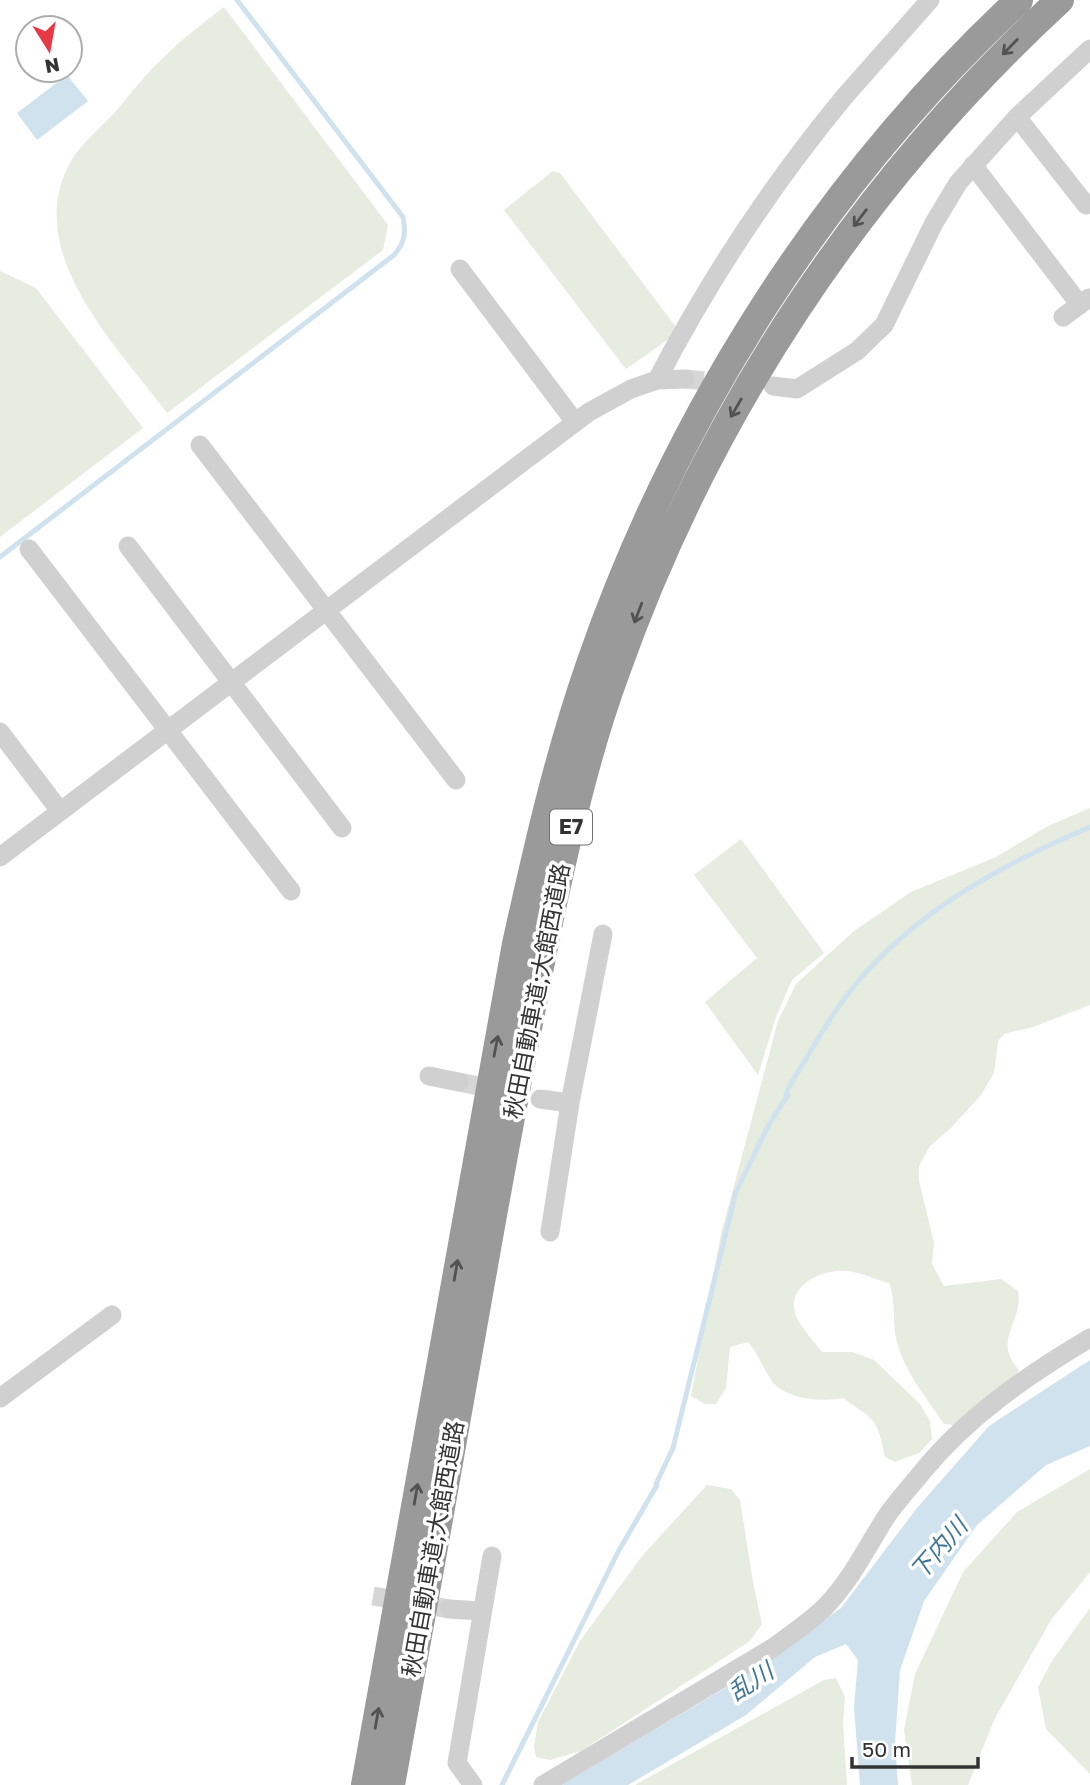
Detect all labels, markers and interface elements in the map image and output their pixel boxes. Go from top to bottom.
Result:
north arrow [14,14,84,84]
one-way arrow [1002,38,1019,55]
text: N [43,54,62,79]
one-way arrow [853,208,868,227]
one-way arrow [729,397,742,418]
one-way arrow [631,602,644,624]
road number: E7 [550,810,592,844]
street label: 秋田自動車道;大館西道路 [497,861,575,1121]
one-way arrow [490,1035,504,1058]
one-way arrow [450,1259,463,1282]
street label: 秋田自動車道;大館西道路 [396,1418,468,1679]
one-way arrow [410,1483,424,1506]
water label: 下内川 [903,1509,974,1585]
water label: 乱川 [722,1654,781,1706]
one-way arrow [370,1707,384,1730]
scale bar [852,1726,978,1770]
text: 50 m [862,1736,911,1762]

